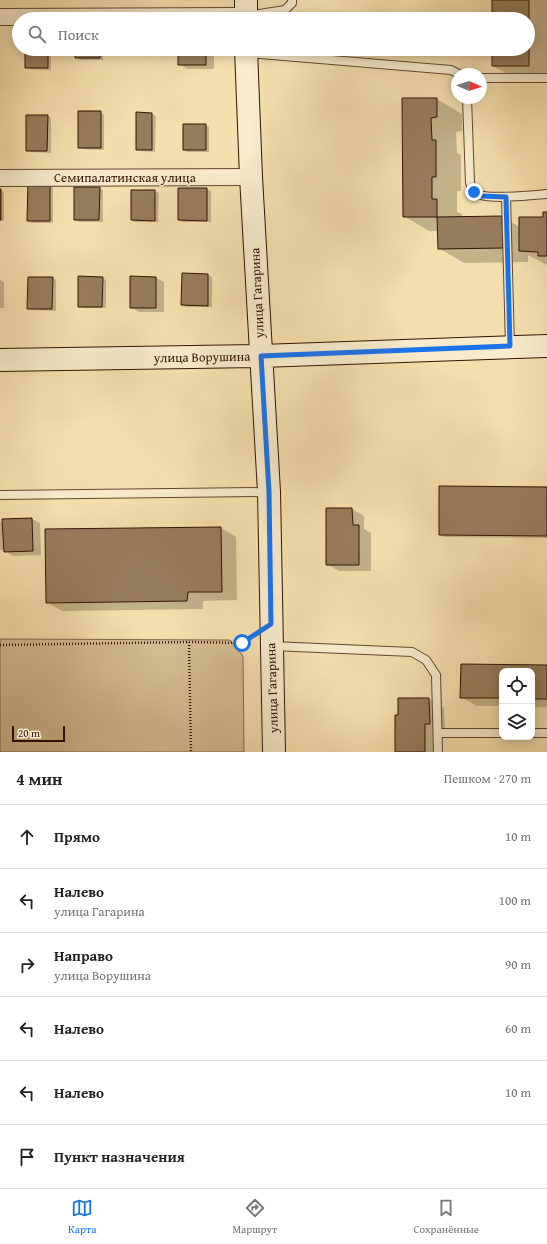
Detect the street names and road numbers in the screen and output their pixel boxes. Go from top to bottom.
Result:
street label: Семипалатинская улица [54,168,197,187]
street label: улица Гагарина [245,246,269,340]
street label: улица Ворушина [152,347,251,367]
street label: улица Гагарина [261,642,283,735]

